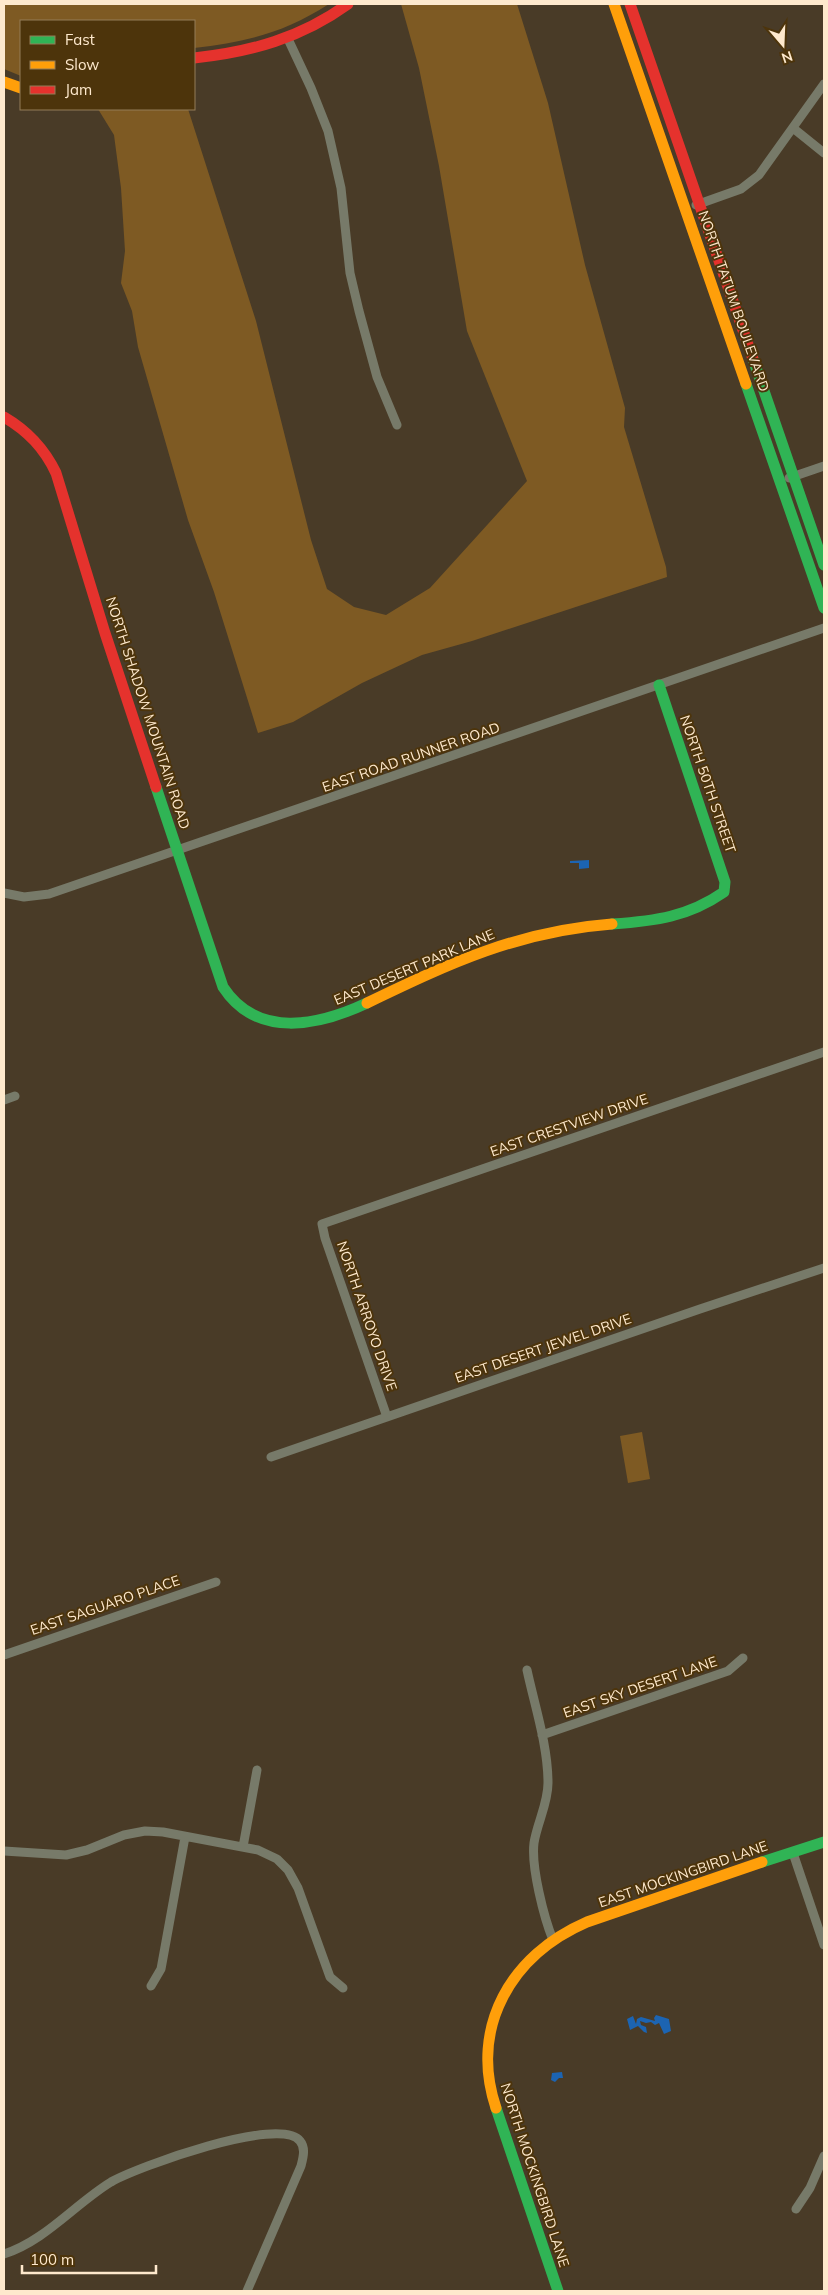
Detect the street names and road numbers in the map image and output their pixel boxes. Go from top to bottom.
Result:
street label: NORTH TATUM BOULEVARD [695,208,773,394]
street label: NORTH SHADOW MOUNTAIN ROAD [102,594,194,832]
street label: NORTH 50TH STREET [676,713,740,856]
street label: EAST ROAD RUNNER ROAD [320,718,502,796]
street label: EAST DESERT PARK LANE [331,925,497,1009]
street label: EAST CRESTVIEW DRIVE [488,1089,650,1161]
street label: NORTH ARROYO DRIVE [333,1239,401,1393]
street label: EAST DESERT JEWEL DRIVE [452,1309,634,1387]
street label: EAST SAGUARO PLACE [28,1571,182,1639]
street label: EAST SKY DESERT LANE [561,1652,719,1722]
street label: EAST MOCKINGBIRD LANE [596,1837,770,1911]
street label: NORTH MOCKINGBIRD LANE [497,2081,573,2269]

